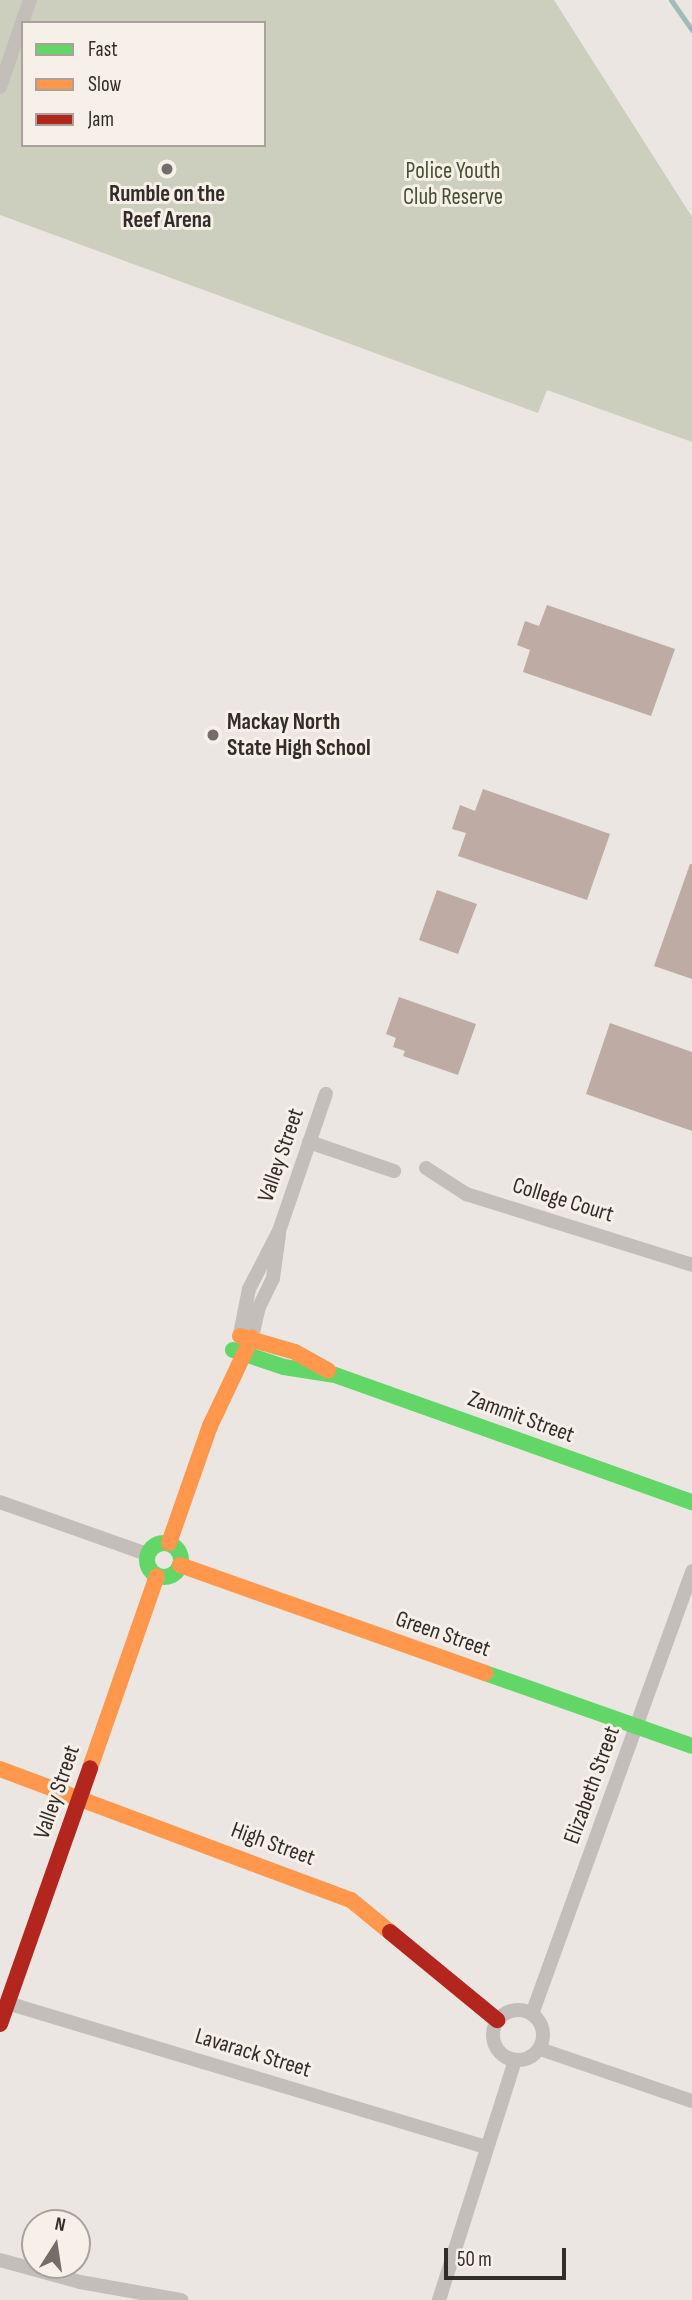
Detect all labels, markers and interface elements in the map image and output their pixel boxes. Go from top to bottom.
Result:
legend [21,21,266,147]
text: Fast [88,37,118,62]
text: Slow [88,72,121,97]
text: Jam [88,107,114,132]
park label: Police Youth Club Reserve [403,157,503,211]
marker: Rumble on the Reef Arena [159,161,175,177]
place label: Rumble on the Reef Arena [109,180,225,234]
place label: Mackay North State High School [227,708,371,762]
marker: Mackay North State High School [205,727,221,743]
street label: Valley Street [252,1105,310,1205]
street label: College Court [509,1172,617,1228]
street label: Zammit Street [464,1385,578,1449]
street label: Green Street [392,1605,494,1663]
street label: Elizabeth Street [558,1722,626,1848]
street label: Valley Street [28,1742,86,1842]
street label: High Street [227,1816,319,1872]
street label: Lavarack Street [192,2022,314,2084]
north arrow [21,2209,91,2279]
text: N [53,2213,67,2237]
scale bar [447,2234,570,2278]
text: 50 m [457,2247,492,2272]

